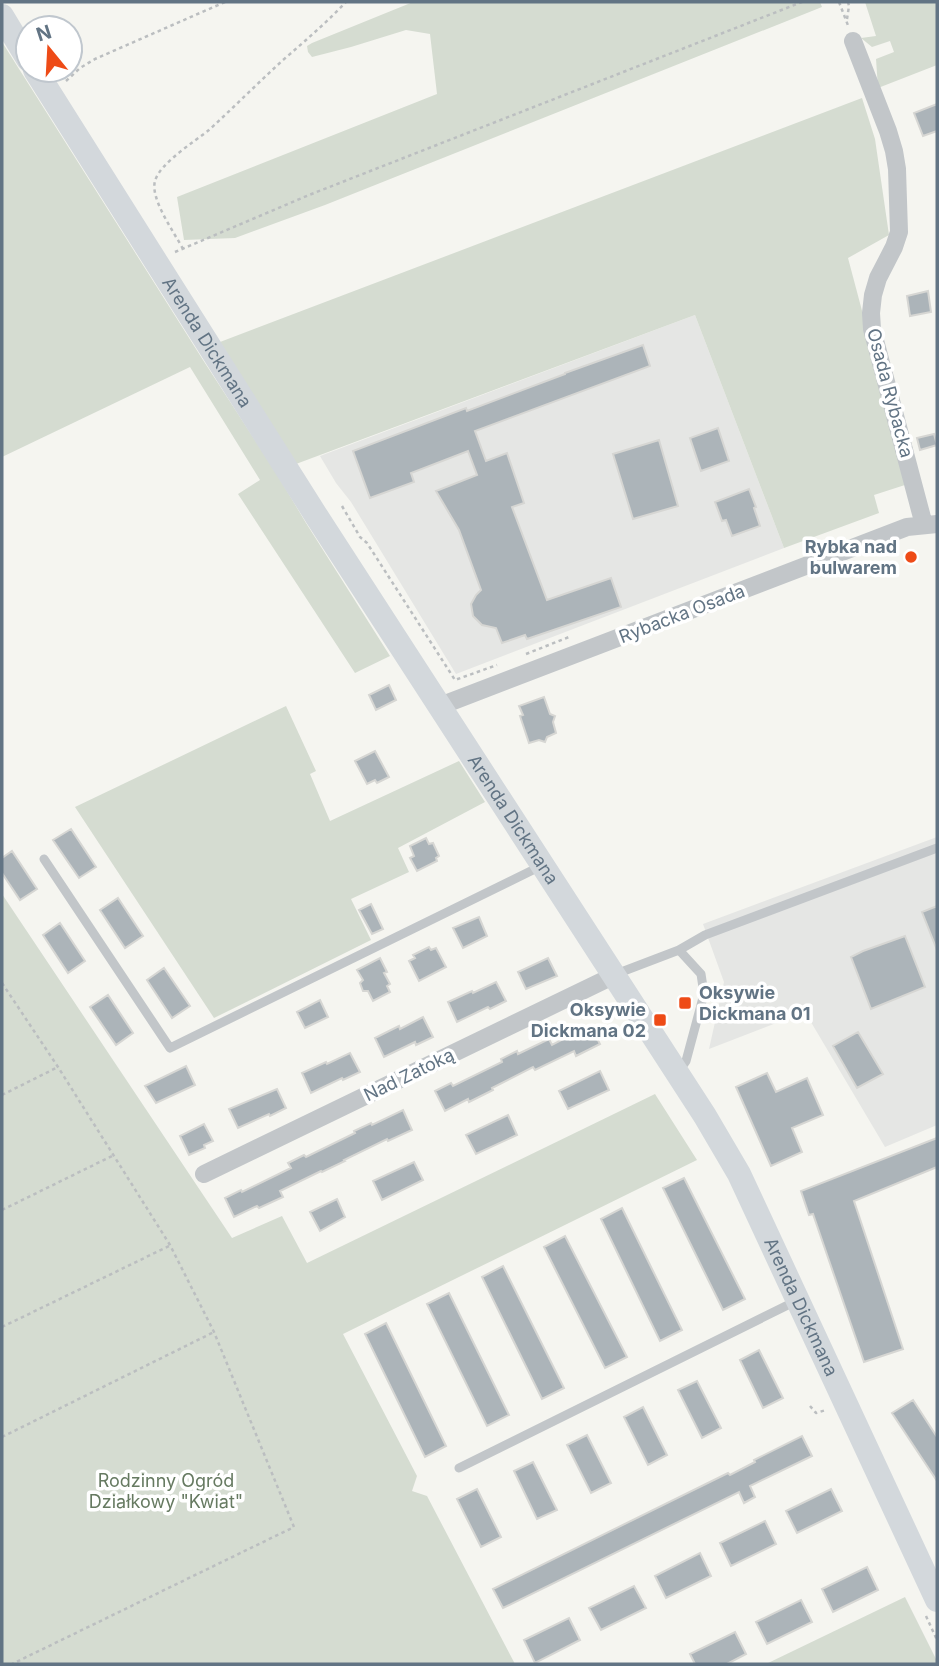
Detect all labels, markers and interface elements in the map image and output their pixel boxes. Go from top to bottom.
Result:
north arrow [14,14,84,84]
text: N [33,20,54,46]
street label: Arenda Dickmana [158,273,256,411]
street label: Osada Rybacka [863,326,918,460]
place label: Rybka nad bulwarem [805,536,897,578]
marker: Rybka nad bulwarem [903,549,919,565]
street label: Rybacka Osada [616,580,748,647]
street label: Arenda Dickmana [464,750,563,888]
place label: Oksywie Dickmana 01 [699,982,811,1024]
marker: Oksywie Dickmana 01 [677,995,693,1011]
place label: Oksywie Dickmana 02 [531,999,646,1041]
marker: Oksywie Dickmana 02 [652,1012,668,1028]
street label: Nad Zatoką [360,1044,457,1105]
street label: Arenda Dickmana [760,1234,842,1379]
park label: Rodzinny Ogród Działkowy "Kwiat" [89,1470,243,1512]

